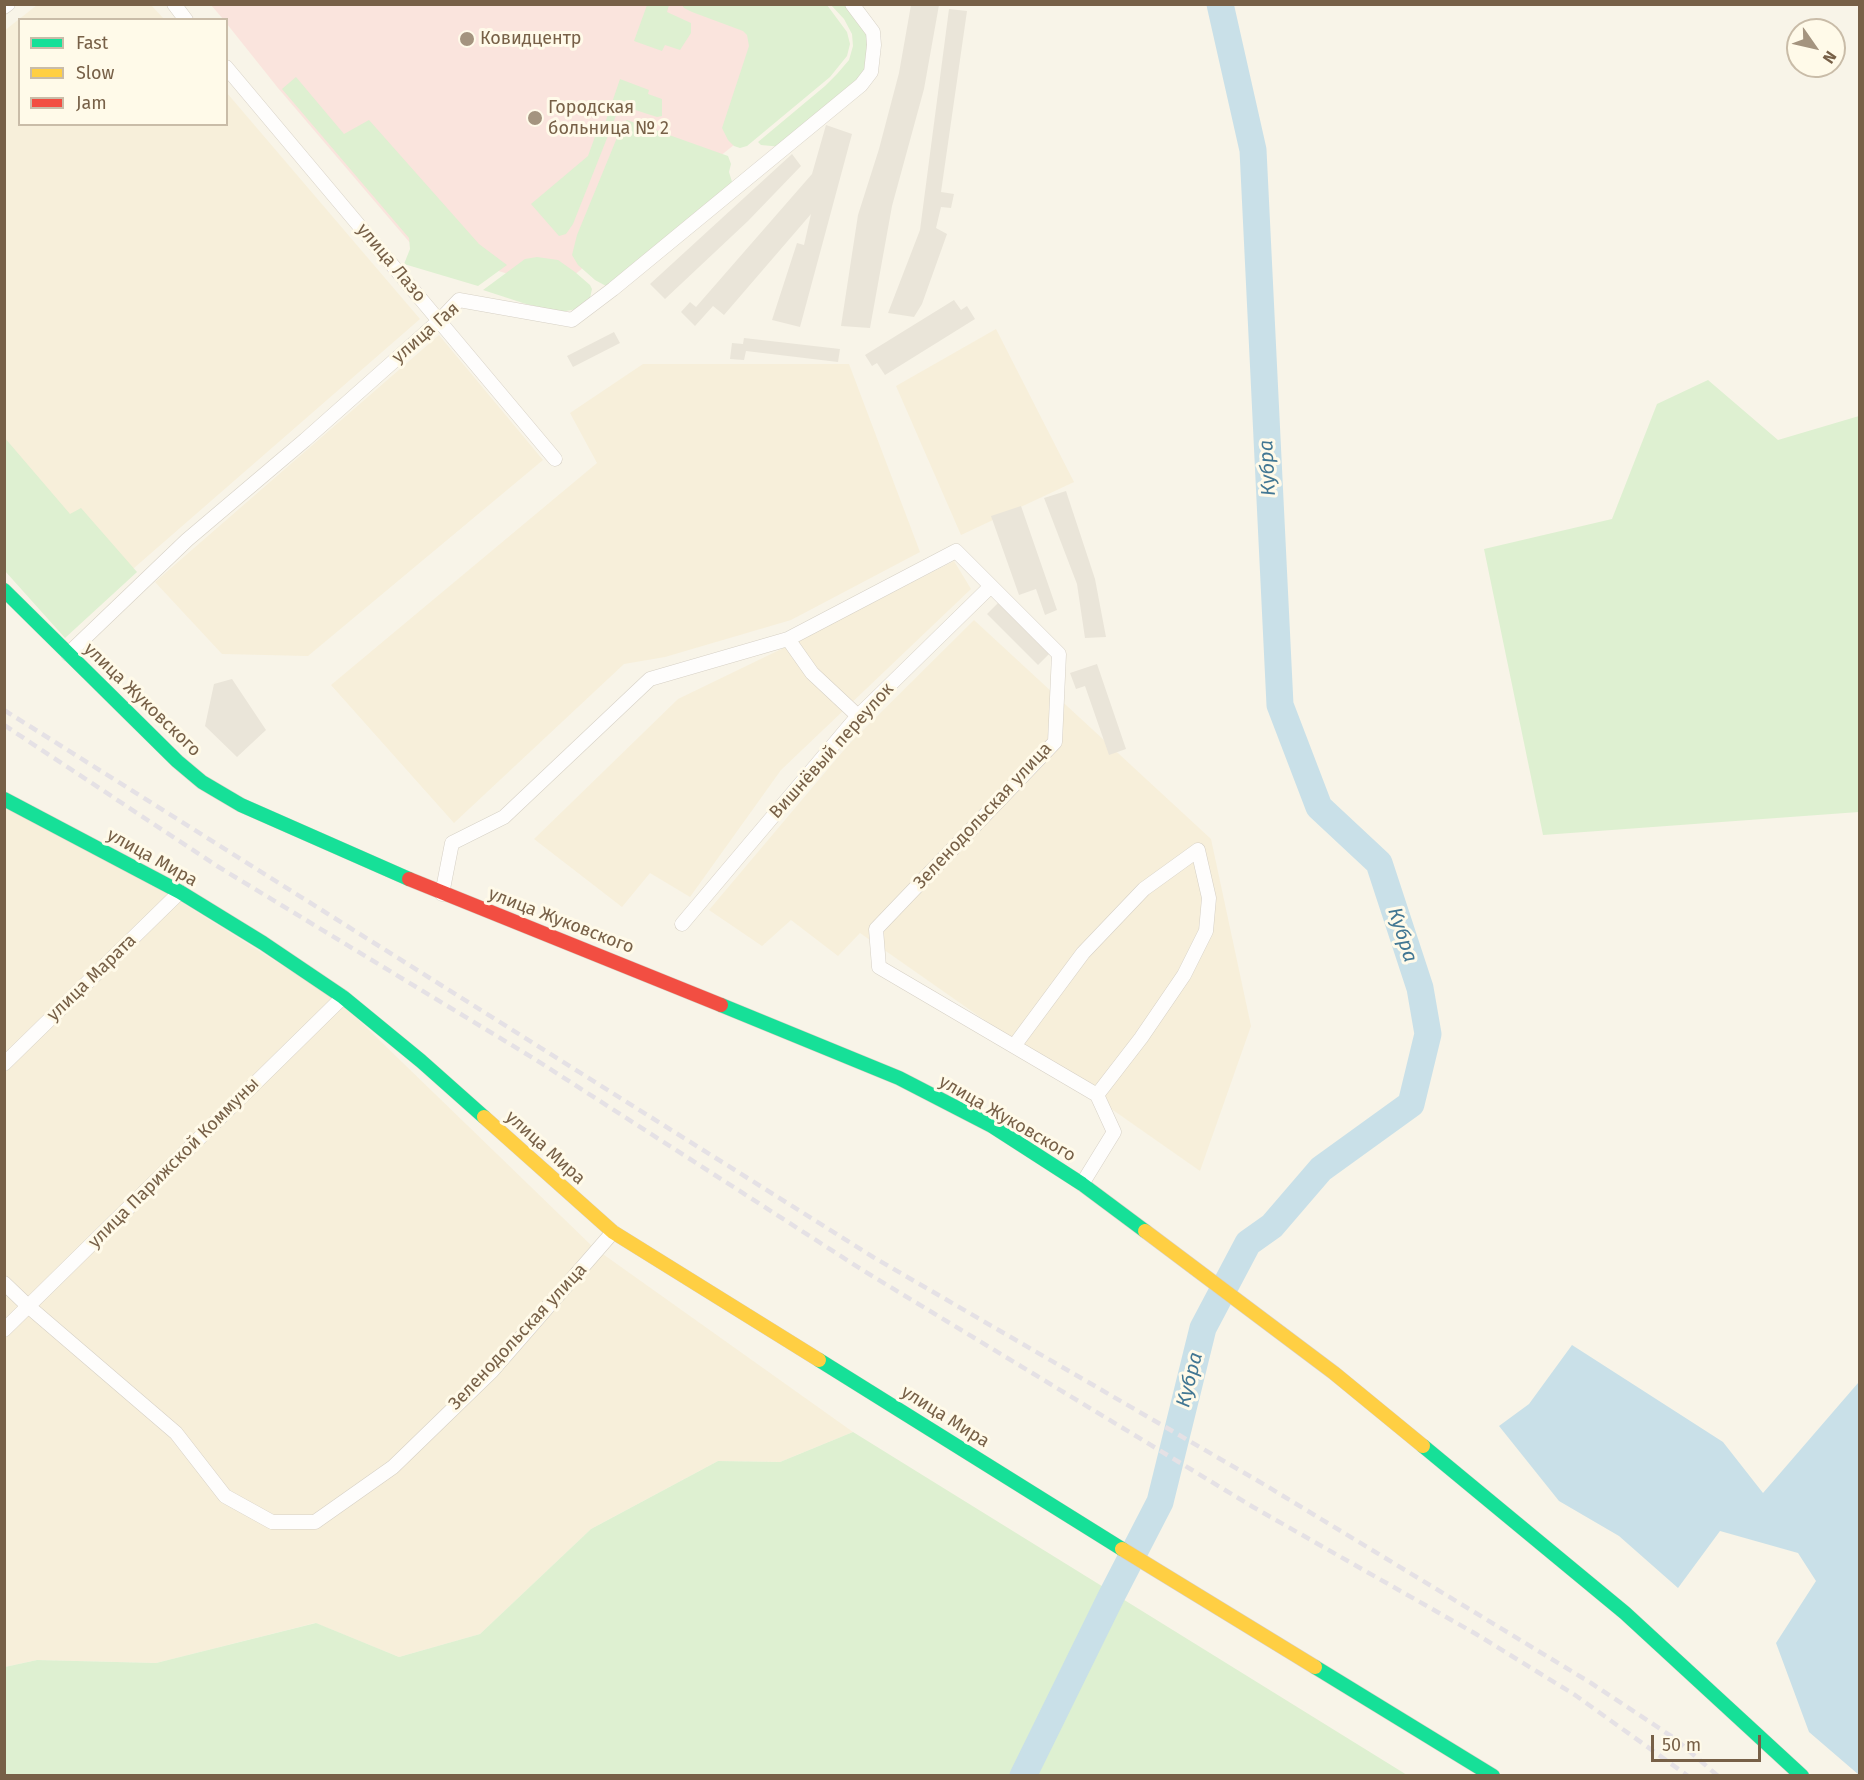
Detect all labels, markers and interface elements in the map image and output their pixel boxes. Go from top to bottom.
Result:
legend [18,18,228,126]
north arrow [1786,18,1846,78]
place label: Ковидцентр [480,28,582,50]
marker: Ковидцентр [458,30,476,48]
text: Fast [76,32,108,54]
text: N [1819,48,1841,67]
text: Slow [76,62,114,84]
text: Jam [76,92,107,114]
place label: Городская больница № 2 [548,97,669,140]
marker: Городская больница № 2 [526,109,544,127]
street label: улица Лазо [352,219,430,307]
street label: улица Гая [388,298,464,368]
water label: Кубра [1255,439,1281,497]
street label: улица Жуковского [79,639,205,761]
street label: Вишнёвый переулок [765,679,899,823]
street label: Зеленодольская улица [909,738,1057,894]
street label: улица Мира [103,824,201,892]
street label: улица Жуковского [485,883,637,959]
water label: Кубра [1382,905,1422,965]
street label: улица Марата [43,930,141,1026]
street label: улица Жуковского [935,1071,1079,1167]
street label: улица Парижской Коммуны [84,1073,264,1253]
street label: улица Мира [501,1107,589,1189]
street label: Зеленодольская улица [444,1259,592,1415]
water label: Кубра [1172,1350,1208,1410]
street label: улица Мира [897,1381,993,1453]
scale bar [1654,1723,1764,1761]
text: 50 m [1662,1734,1701,1756]

